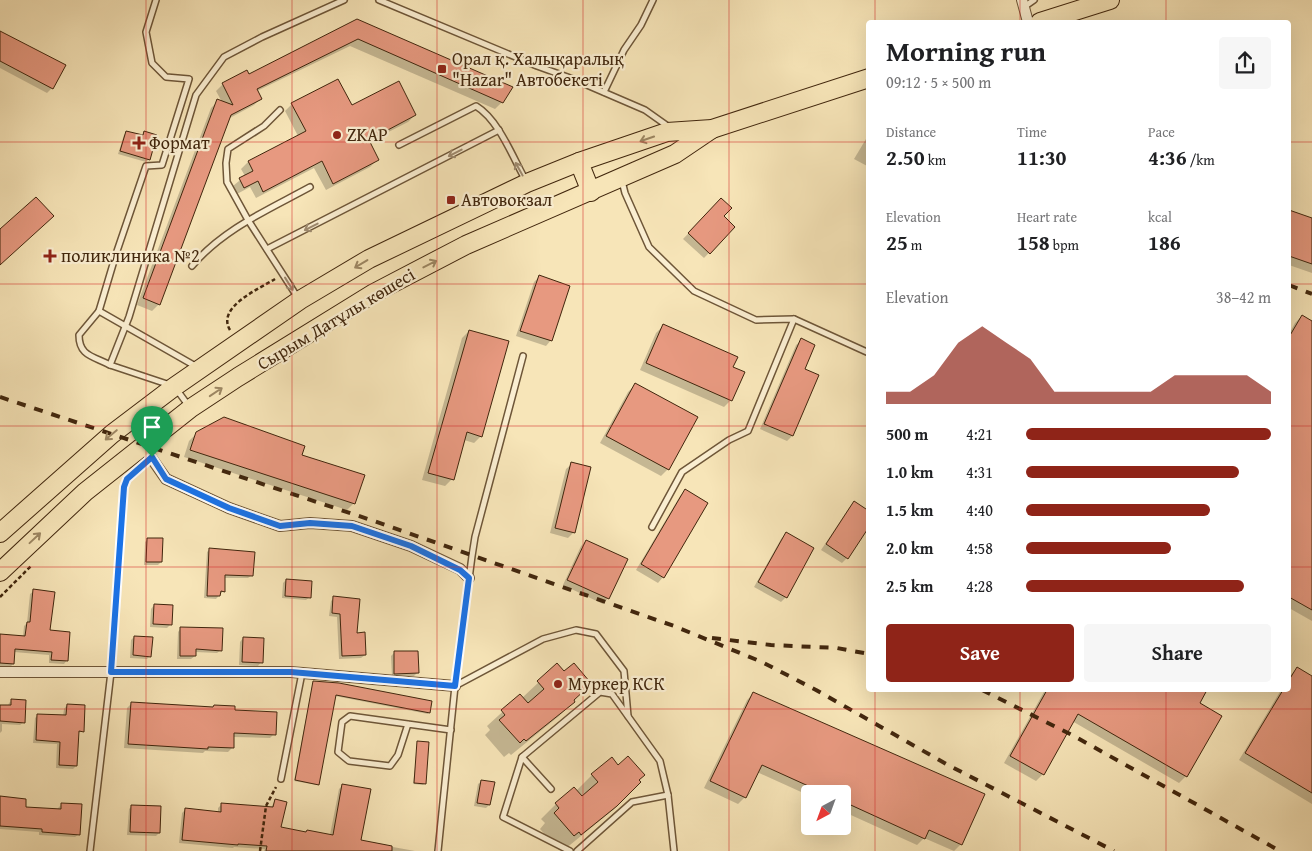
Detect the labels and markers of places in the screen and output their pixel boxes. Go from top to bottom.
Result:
place label: Орал қ. Халықаралық "Hazar" Автобекеті [452,45,624,93]
marker: Орал қ. Халықаралық "Hazar" Автобекеті [436,63,448,75]
place label: ZKAP [347,121,388,148]
place label: Формат [149,129,210,156]
marker: ZKAP [331,129,343,141]
marker: Формат [133,137,145,149]
place label: Автовокзал [461,186,552,213]
marker: Автовокзал [445,194,457,206]
place label: поликлиника №2 [61,242,200,269]
marker: поликлиника №2 [43,249,57,263]
pin [131,406,173,457]
place label: Муркер КСК [568,670,664,697]
marker: Муркер КСК [552,678,564,690]

